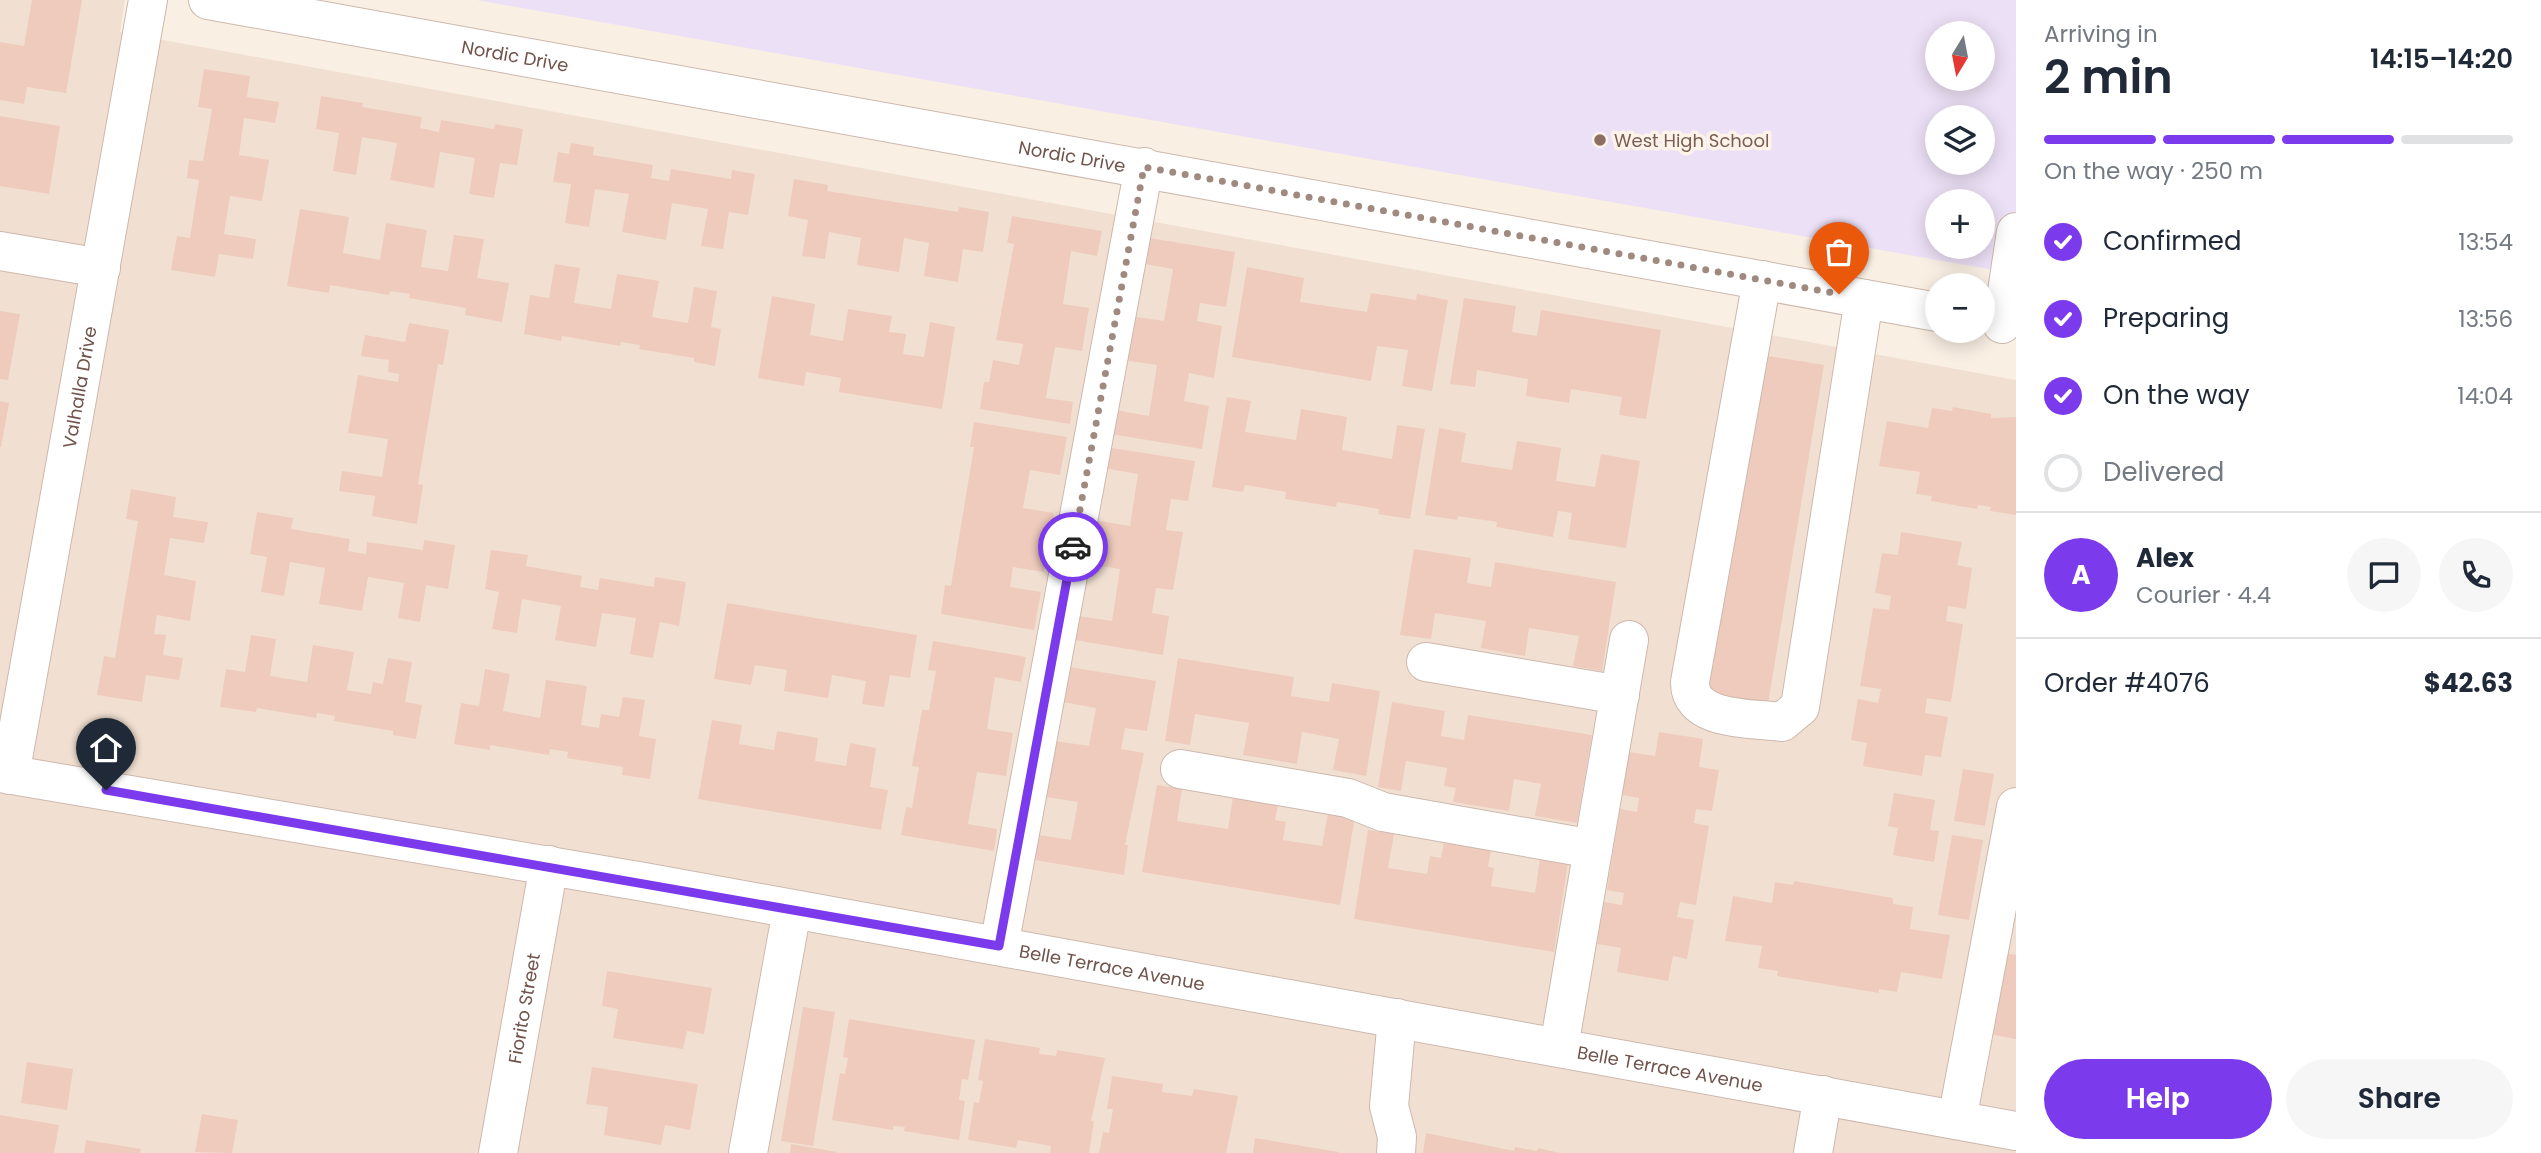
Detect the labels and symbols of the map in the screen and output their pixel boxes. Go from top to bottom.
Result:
north arrow [1925,21,1995,91]
street label: Nordic Drive [459,33,571,77]
place label: West High School [1614,128,1769,153]
marker: West High School [1592,132,1608,148]
street label: Nordic Drive [1016,134,1128,178]
pin [1809,222,1869,294]
street label: Valhalla Drive [56,324,102,450]
courier [1038,512,1108,582]
pin [76,718,136,790]
street label: Belle Terrace Avenue [1017,938,1207,996]
street label: Fiorito Street [502,951,546,1066]
street label: Belle Terrace Avenue [1575,1039,1765,1097]

